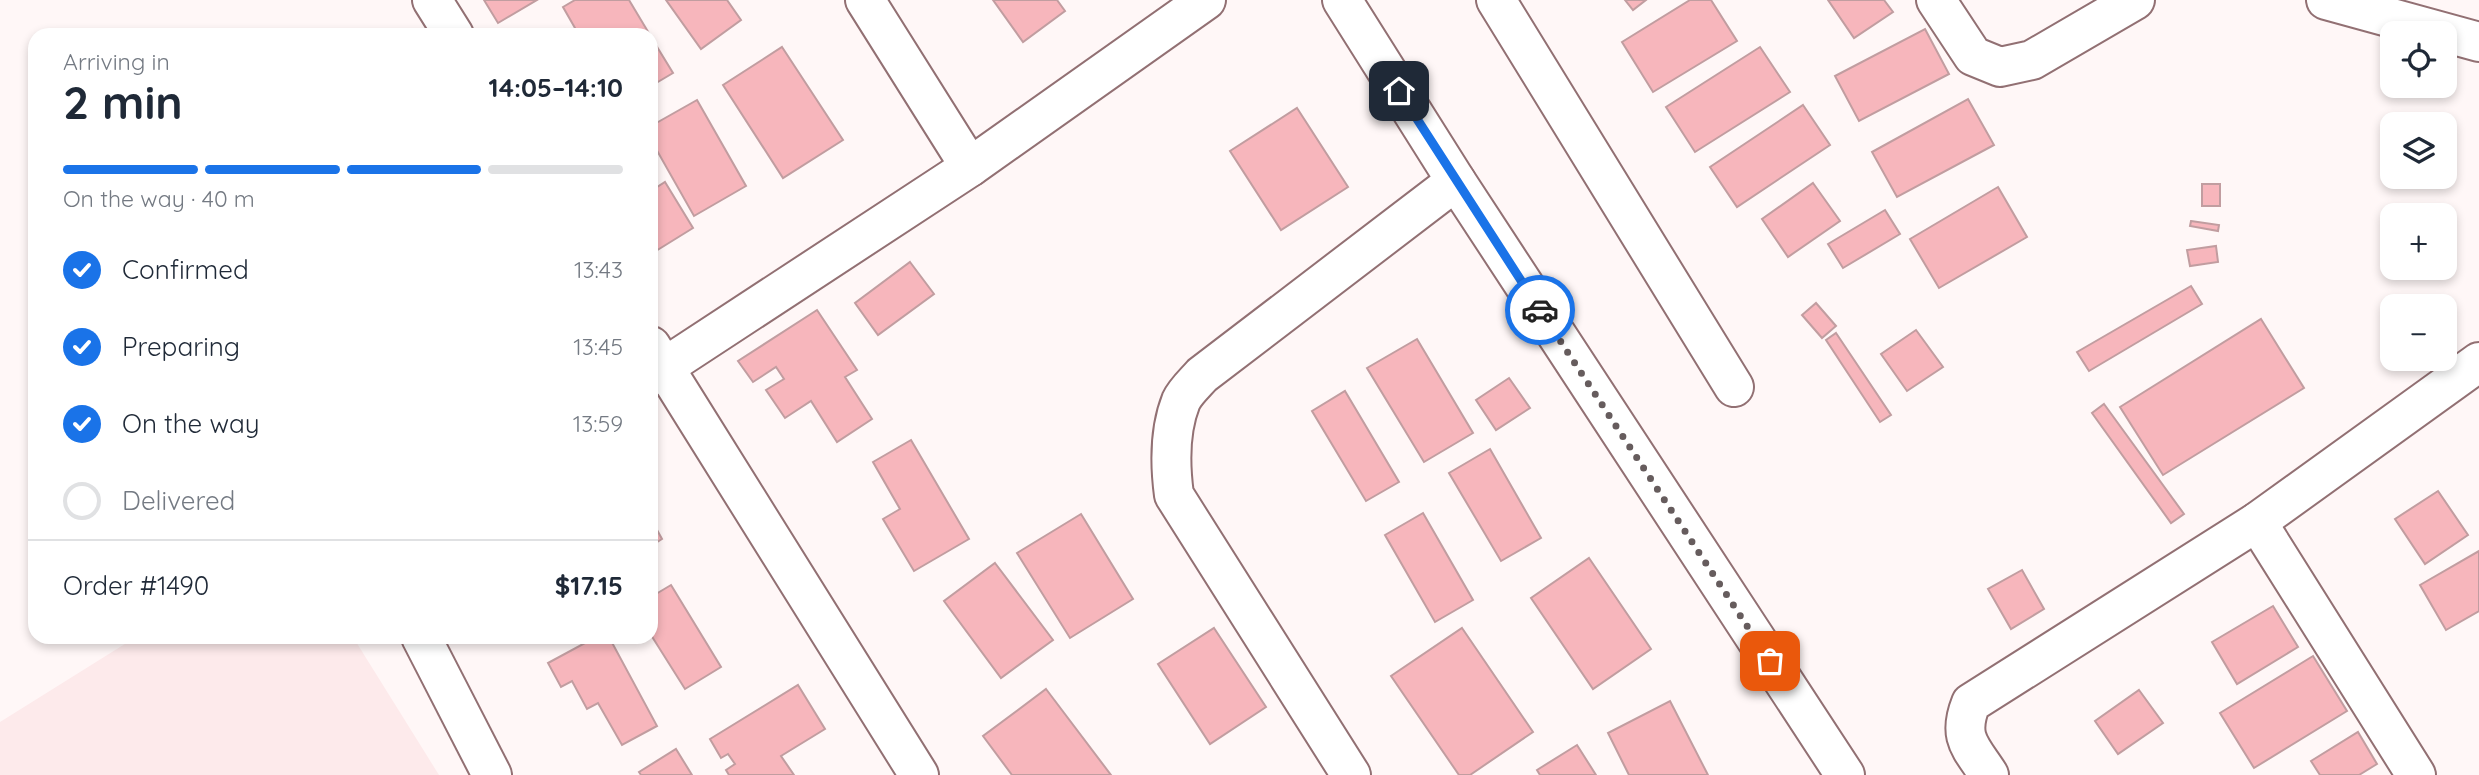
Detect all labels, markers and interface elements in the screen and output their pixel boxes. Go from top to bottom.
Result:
map controls [2380,21,2457,371]
button: locate [2380,21,2457,98]
text: Arriving in [63,47,170,76]
pin [1369,61,1429,121]
text: 14:05–14:10 [489,71,623,104]
icon: home [1380,72,1418,110]
text: 2 min [63,73,183,131]
button: layers [2380,112,2457,189]
text: On the way · 40 m [63,184,255,213]
button: + [2380,203,2457,280]
icon: check [63,251,101,289]
text: Confirmed [122,253,249,286]
text: 13:43 [574,255,623,284]
courier [1505,275,1575,345]
icon: car [1521,291,1559,329]
button: − [2380,294,2457,371]
icon: check [63,328,101,366]
text: Preparing [122,330,240,363]
text: 13:45 [573,332,623,361]
icon: check [63,405,101,443]
text: On the way [122,407,260,440]
text: 13:59 [573,409,623,438]
text: Delivered [122,484,235,517]
text: Order #1490 [63,569,209,602]
text: $17.15 [555,569,623,602]
pin [1740,631,1800,691]
icon: bag [1751,642,1789,680]

